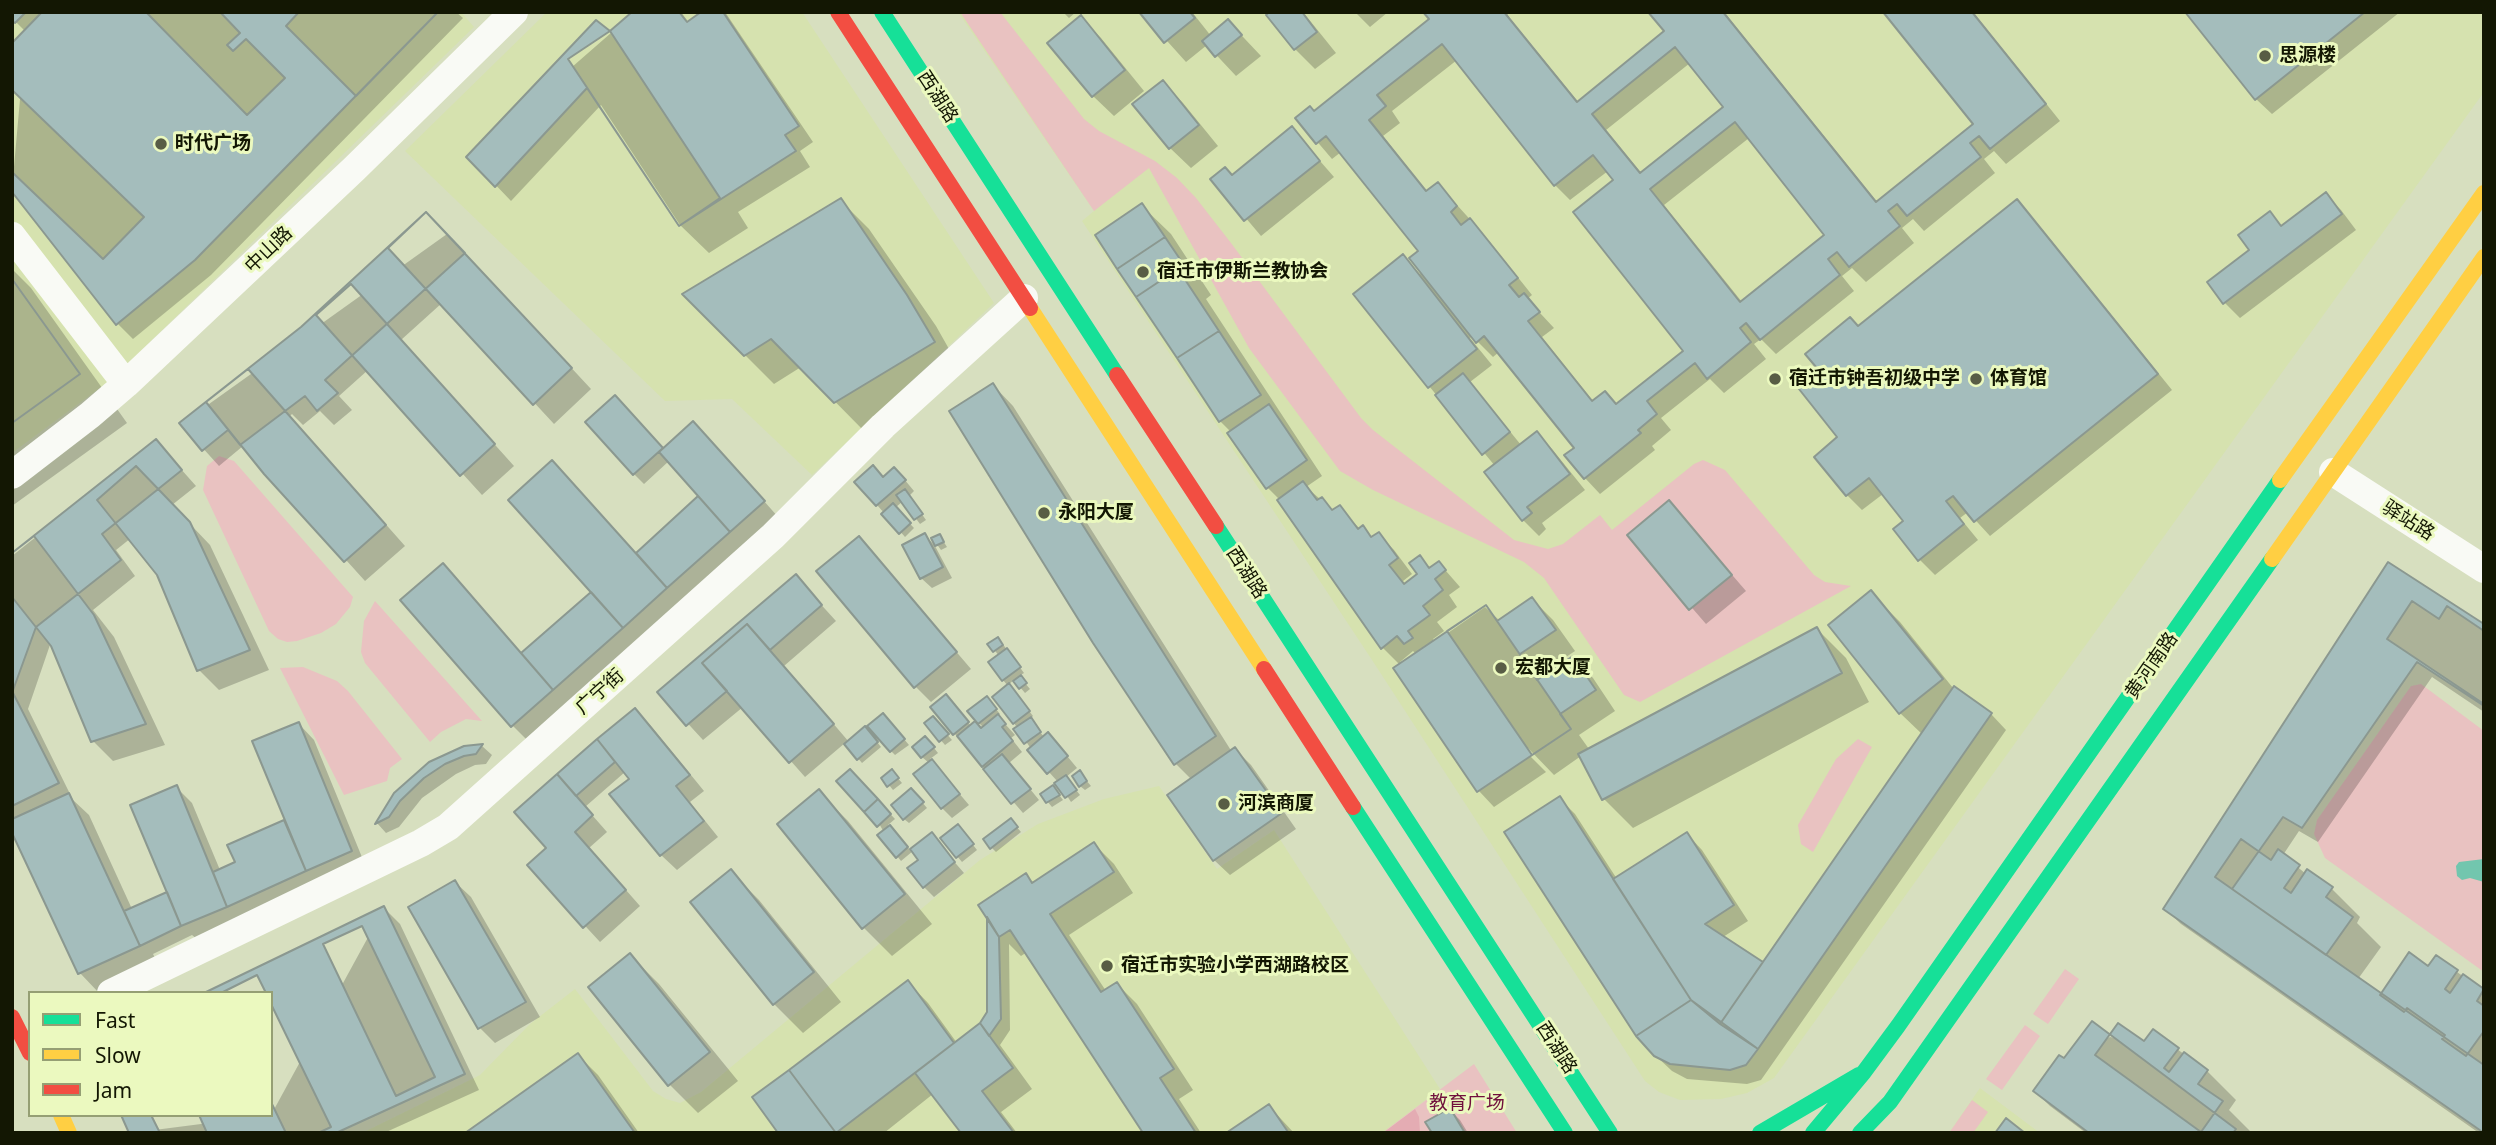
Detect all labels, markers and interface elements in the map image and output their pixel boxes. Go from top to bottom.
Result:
place label: 思源楼 [2279,45,2336,67]
marker: 思源楼 [2257,48,2273,64]
street label: 西湖路 [912,67,962,127]
place label: 时代广场 [175,133,251,155]
marker: 时代广场 [153,136,169,152]
street label: 中山路 [241,222,297,278]
place label: 宿迁市伊斯兰教协会 [1157,261,1328,283]
marker: 宿迁市伊斯兰教协会 [1135,264,1151,280]
place label: 宿迁市钟吾初级中学 [1789,368,1960,390]
place label: 体育馆 [1990,368,2047,390]
marker: 宿迁市钟吾初级中学 [1767,371,1783,387]
marker: 体育馆 [1968,371,1984,387]
street label: 驿站路 [2378,496,2438,546]
place label: 永阳大厦 [1058,502,1134,524]
marker: 永阳大厦 [1036,505,1052,521]
street label: 西湖路 [1221,543,1271,603]
street label: 黄河南路 [2121,628,2183,704]
place label: 宏都大厦 [1515,657,1591,679]
marker: 宏都大厦 [1493,660,1509,676]
street label: 广宁街 [571,664,629,720]
place label: 河滨商厦 [1238,793,1314,815]
marker: 河滨商厦 [1216,796,1232,812]
place label: 宿迁市实验小学西湖路校区 [1121,955,1349,977]
marker: 宿迁市实验小学西湖路校区 [1099,958,1115,974]
legend [28,991,273,1117]
text: Fast [95,1006,135,1034]
street label: 西湖路 [1531,1018,1581,1078]
text: Slow [95,1041,141,1069]
text: Jam [95,1076,132,1104]
park label: 教育广场 [1429,1093,1505,1115]

